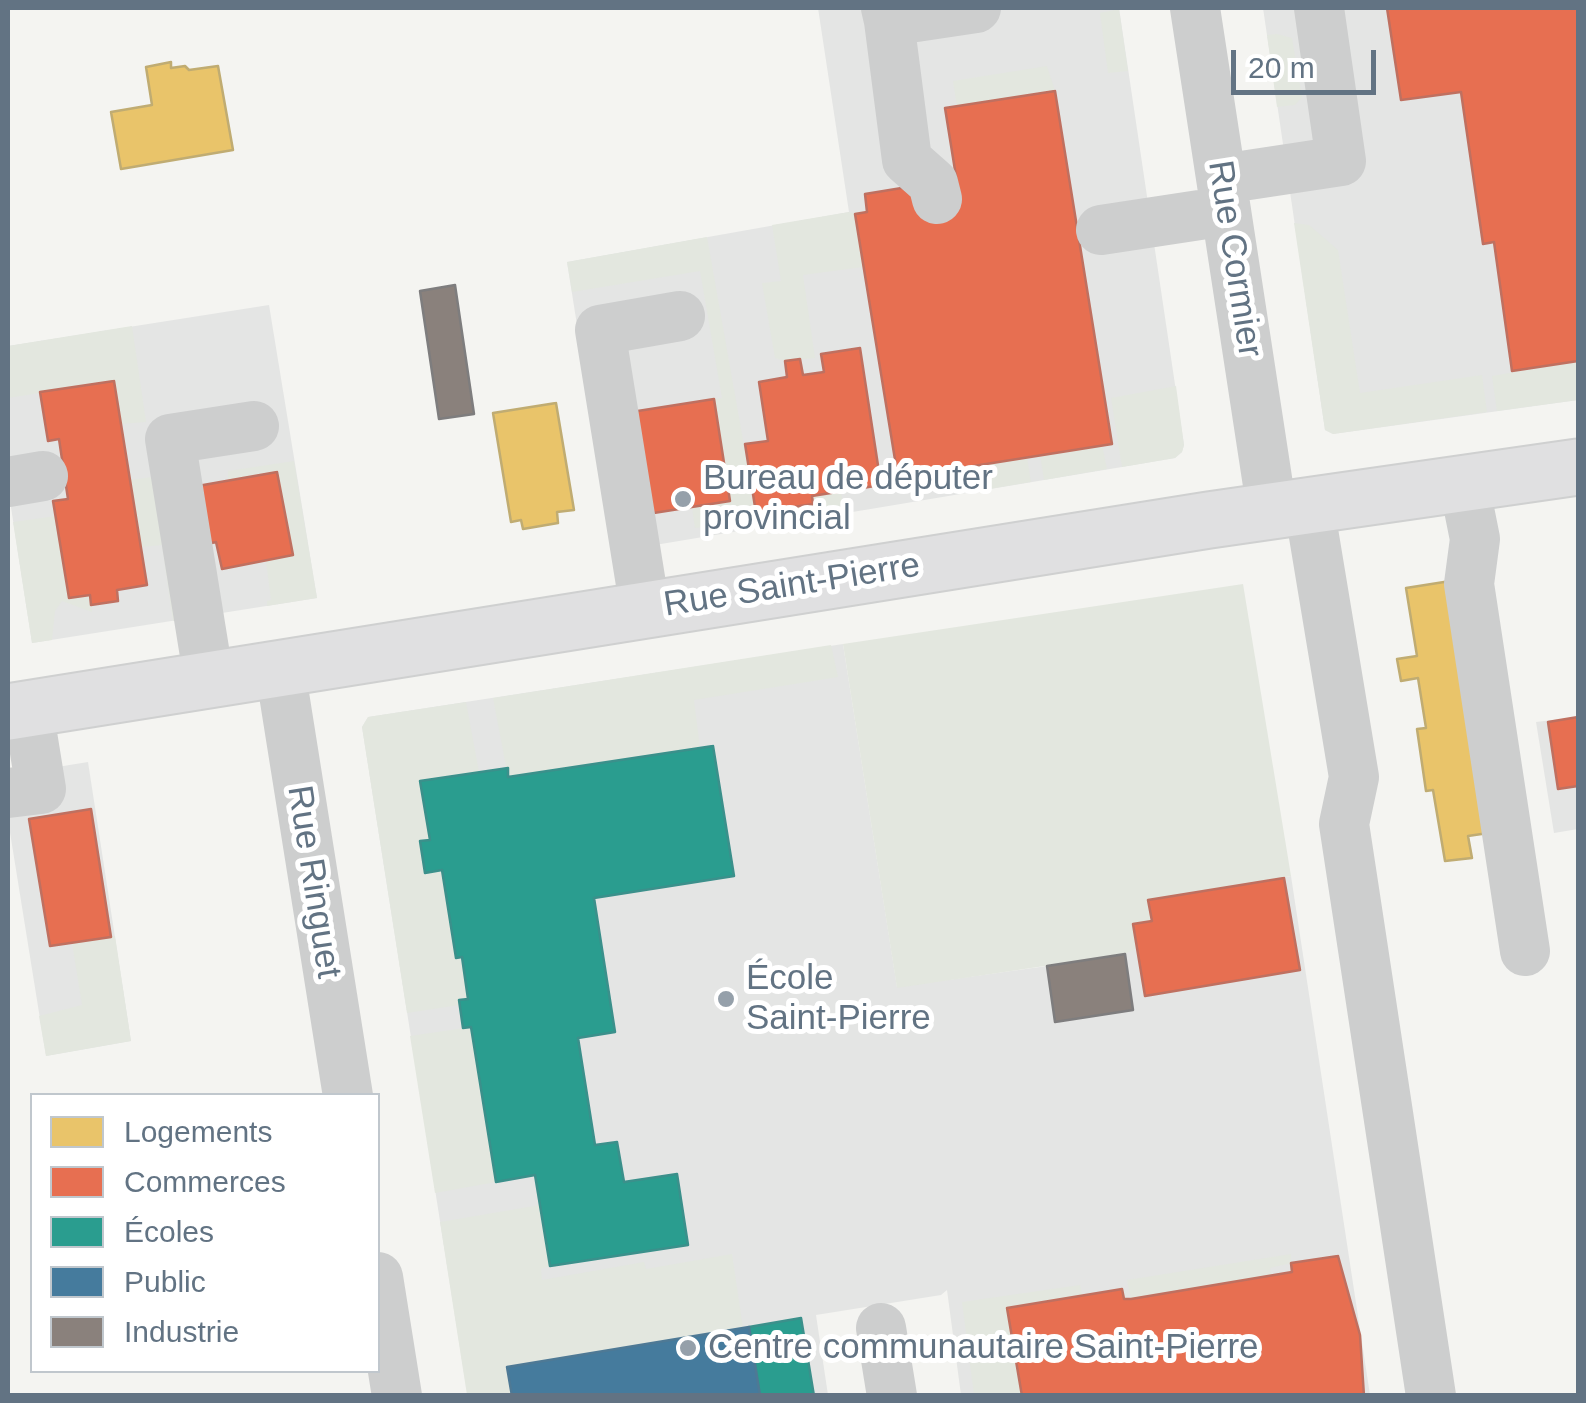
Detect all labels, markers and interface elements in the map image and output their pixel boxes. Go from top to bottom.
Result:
scale bar [1236,30,1381,92]
text: 20 m [1248,51,1315,84]
street label: Rue Cormier [1198,158,1270,360]
place label: Bureau de députer provincial [703,458,993,540]
marker: Bureau de députer provincial [672,488,694,510]
street label: Rue Saint-Pierre [661,545,923,627]
street label: Rue Ringuet [277,783,349,981]
place label: École Saint-Pierre [746,958,931,1040]
marker: École Saint-Pierre [715,988,737,1010]
legend [30,1093,380,1373]
text: Logements [124,1115,272,1148]
text: Commerces [124,1165,286,1198]
text: Écoles [124,1215,214,1248]
text: Public [124,1265,206,1298]
text: Industrie [124,1315,239,1348]
place label: Centre communautaire Saint-Pierre [708,1327,1259,1369]
marker: Centre communautaire Saint-Pierre [677,1337,699,1359]

